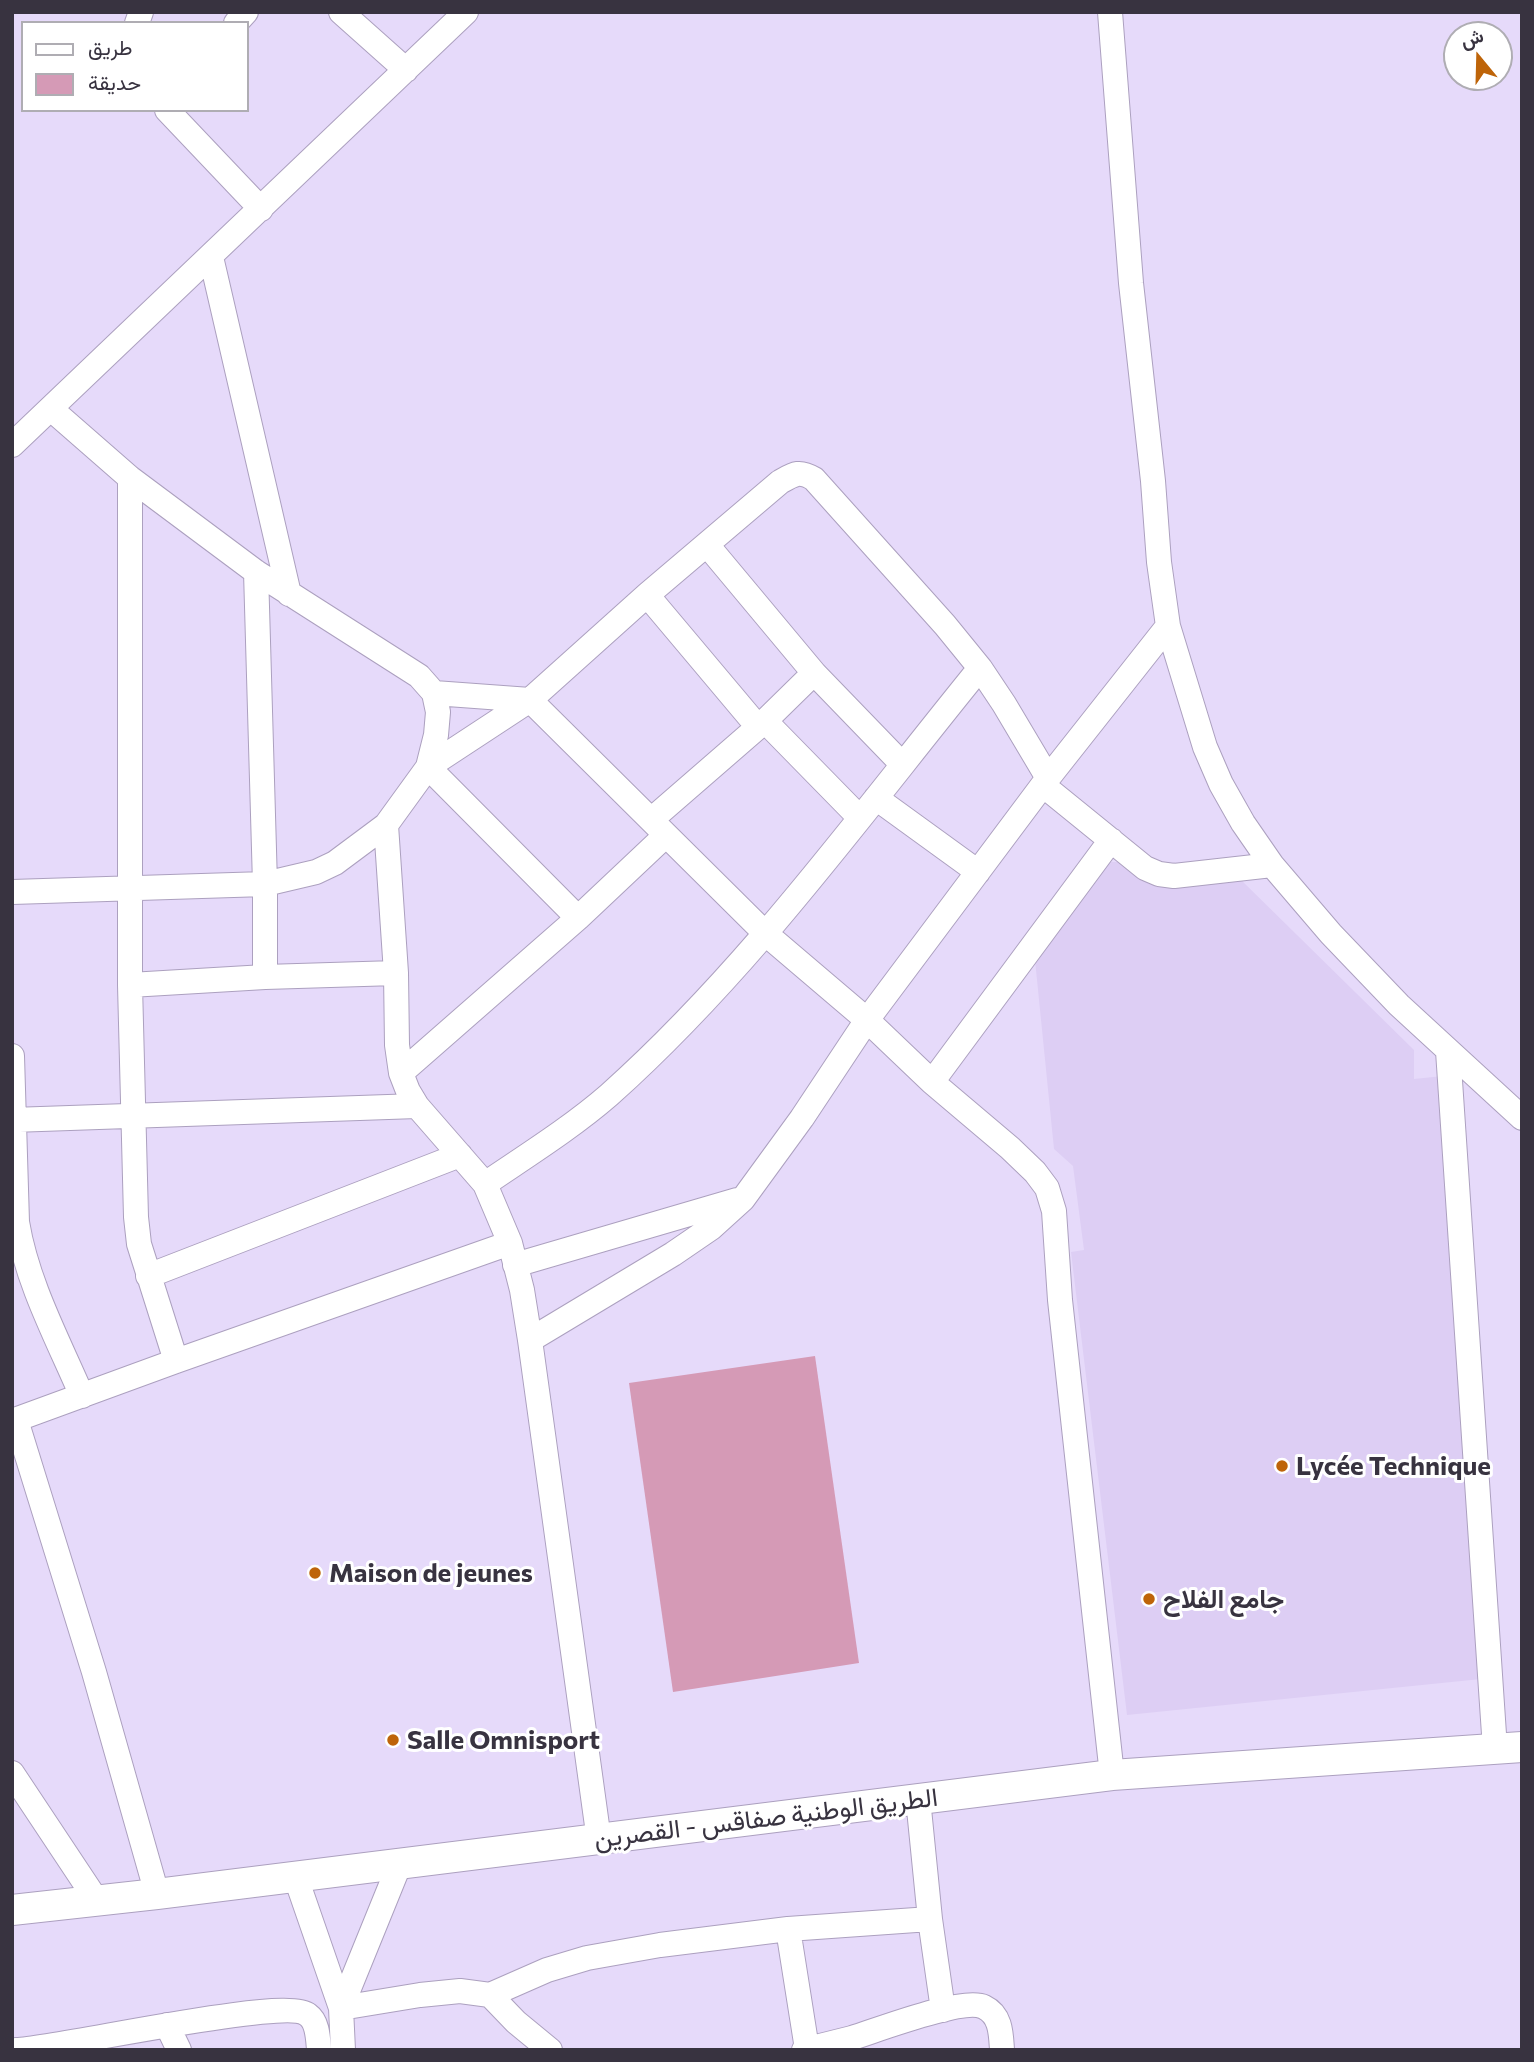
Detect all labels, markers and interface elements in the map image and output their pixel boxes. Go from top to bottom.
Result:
legend [21,21,248,112]
north arrow [1443,21,1513,91]
text: ش [1457,23,1486,52]
text: طريق [88,34,133,59]
text: حديقة [88,69,141,94]
place label: Lycée Technique [1296,1450,1491,1482]
marker: Lycée Technique [1274,1458,1290,1474]
place label: Maison de jeunes [329,1557,533,1589]
marker: Maison de jeunes [307,1565,323,1581]
place label: جامع الفلاح [1163,1583,1284,1615]
marker: جامع الفلاح [1141,1591,1157,1607]
place label: Salle Omnisport [407,1724,600,1756]
marker: Salle Omnisport [385,1732,401,1748]
street label: الطريق الوطنية صفاقس - القصرين [592,1781,940,1855]

